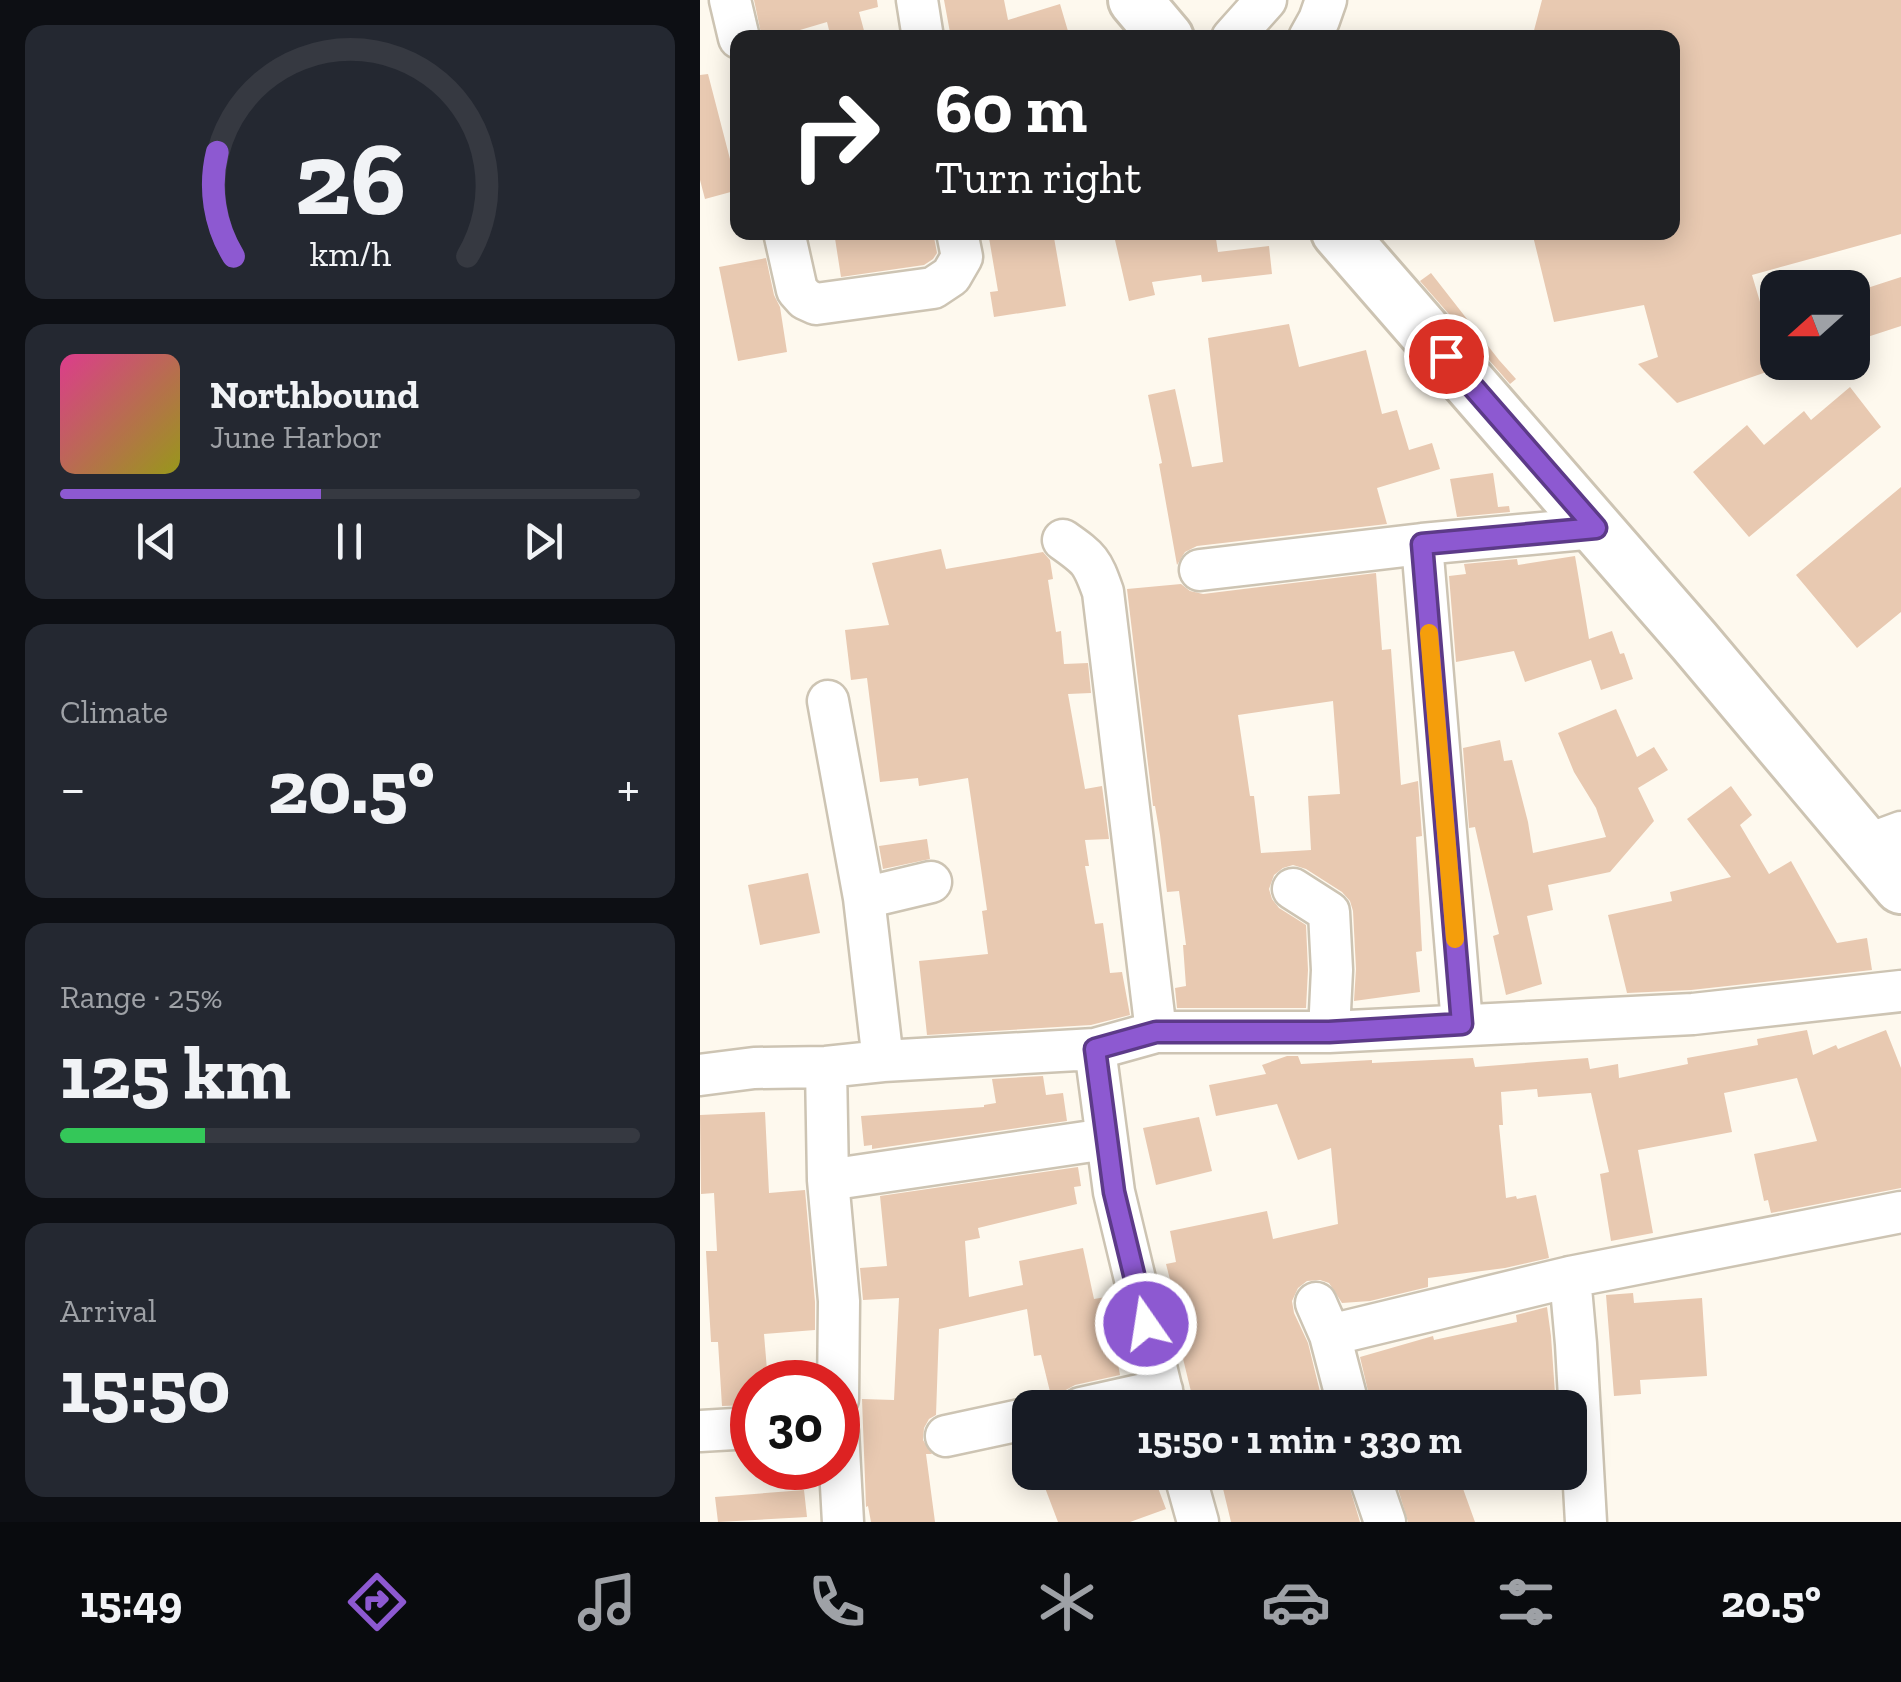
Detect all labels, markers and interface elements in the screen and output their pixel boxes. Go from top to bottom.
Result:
text: 60 m [935,66,1087,150]
icon: right [770,70,900,200]
text: 26 [294,116,406,241]
text: Turn right [935,151,1141,205]
text: km/h [309,232,391,275]
north arrow [1760,270,1870,380]
map controls [1760,270,1870,380]
pin [1404,314,1489,399]
icon: arrive [1419,329,1474,384]
text: Northbound [210,372,419,418]
text: June Harbor [210,418,382,456]
icon: previous [129,514,184,569]
icon: pause [322,514,377,569]
icon: next [516,514,571,569]
text: Climate [60,693,168,731]
text: 20.5° [268,742,435,832]
text: − [60,755,86,821]
text: + [617,755,640,821]
text: Range · 25% [60,978,223,1016]
text: 125 km [60,1027,291,1117]
position arrow [1094,1272,1198,1376]
text: Arrival [60,1292,156,1330]
text: 15:50 [60,1341,230,1431]
speed limit sign: 30 [730,1360,860,1490]
text: 15:50 · 1 min · 330 m [1137,1417,1462,1463]
icon: directions [342,1567,412,1637]
icon: music [572,1567,642,1637]
icon: phone [802,1567,872,1637]
icon: climate [1032,1567,1102,1637]
icon: car [1261,1567,1331,1637]
icon: filters [1491,1567,1561,1637]
text: 15:49 [80,1575,182,1629]
text: 20.5° [1721,1575,1821,1629]

